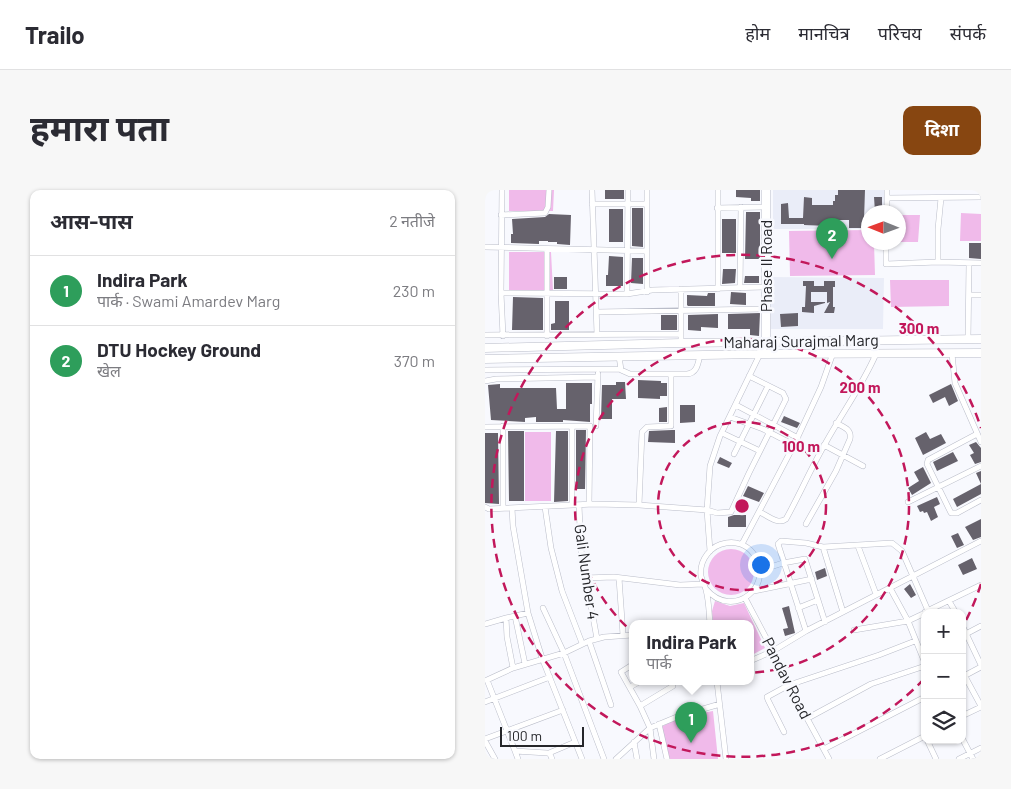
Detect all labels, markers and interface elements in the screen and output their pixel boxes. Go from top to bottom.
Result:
text: Trailo [25,20,85,49]
text: होम [745,22,770,44]
text: मानचित्र [798,22,850,44]
text: परिचय [878,22,922,44]
text: संपर्क [950,22,986,44]
text: हमारा पता [30,106,169,148]
button: दिशा [903,106,981,155]
north arrow [861,205,906,250]
text: आस-पास [50,208,133,233]
text: 2 नतीजे [389,211,435,230]
pin: 2 [816,218,848,259]
street label: Phase II Road [756,220,775,312]
text: Indira Park [97,268,188,291]
text: 1 [63,281,69,300]
text: 230 m [393,281,435,300]
text: पार्क · Swami Amardev Marg [97,291,280,310]
text: 300 m [899,319,939,337]
street label: Maharaj Surajmal Marg [723,330,879,351]
text: DTU Hockey Ground [97,338,261,361]
text: 2 [62,351,70,370]
text: 370 m [394,351,435,370]
text: खेल [97,361,121,380]
text: 200 m [839,378,881,396]
text: 100 m [782,437,820,455]
centre of rings [733,497,751,515]
street label: Gali Number 4 [571,523,604,621]
your location [748,552,774,578]
map controls [921,609,966,744]
button: + [921,609,966,654]
popup [629,620,754,685]
text: Indira Park [646,630,737,653]
street label: Pandav Road [759,634,816,722]
text: पार्क [646,653,672,672]
button: − [921,654,966,699]
button: layers [921,699,966,744]
pin: 1 [675,702,707,743]
scale bar [500,724,584,747]
text: 100 m [507,727,542,744]

